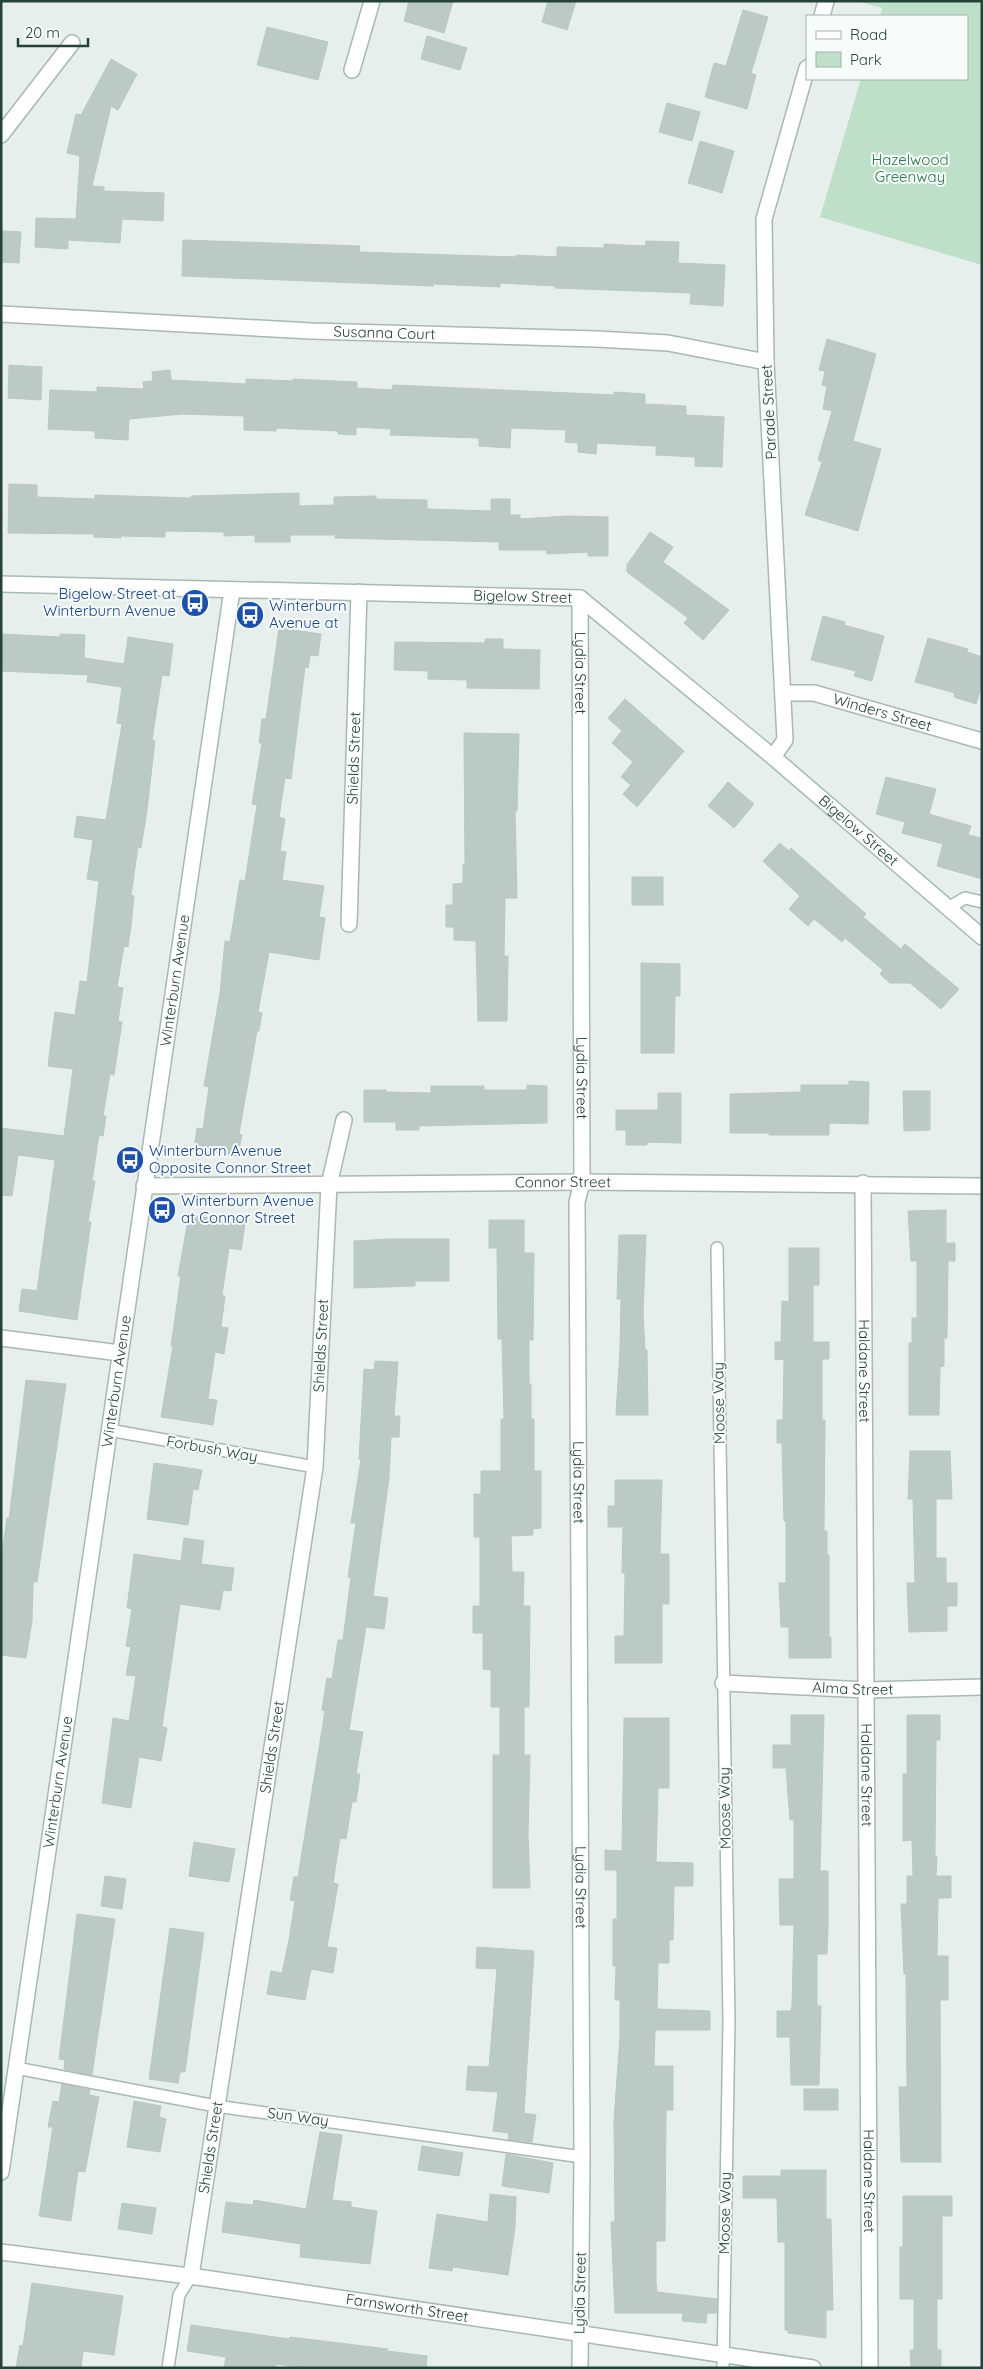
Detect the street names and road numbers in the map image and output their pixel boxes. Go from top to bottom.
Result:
street label: Susanna Court [333,322,436,343]
street label: Parade Street [757,364,780,460]
street label: Bigelow Street [473,585,573,607]
street label: Lydia Street [571,632,590,714]
street label: Winders Street [831,689,934,735]
street label: Shields Street [343,711,364,805]
street label: Bigelow Street [815,791,903,870]
street label: Winterburn Avenue [155,913,193,1048]
street label: Lydia Street [573,1037,592,1119]
street label: Connor Street [515,1172,611,1192]
street label: Shields Street [309,1299,332,1393]
street label: Winterburn Avenue [97,1314,135,1449]
street label: Haldane Street [855,1319,874,1423]
street label: Moose Way [708,1362,729,1444]
street label: Forbush Way [165,1431,259,1466]
street label: Lydia Street [569,1441,589,1524]
street label: Alma Street [812,1677,894,1699]
street label: Shields Street [255,1700,288,1795]
street label: Winterburn Avenue [38,1715,76,1849]
street label: Haldane Street [857,1723,877,1827]
street label: Moose Way [714,1767,735,1849]
street label: Lydia Street [571,1846,591,1929]
street label: Shields Street [194,2100,227,2195]
street label: Sun Way [266,2103,330,2130]
street label: Haldane Street [860,2129,879,2233]
street label: Moose Way [714,2172,735,2254]
street label: Lydia Street [569,2252,590,2334]
street label: Farnsworth Street [345,2289,470,2326]

